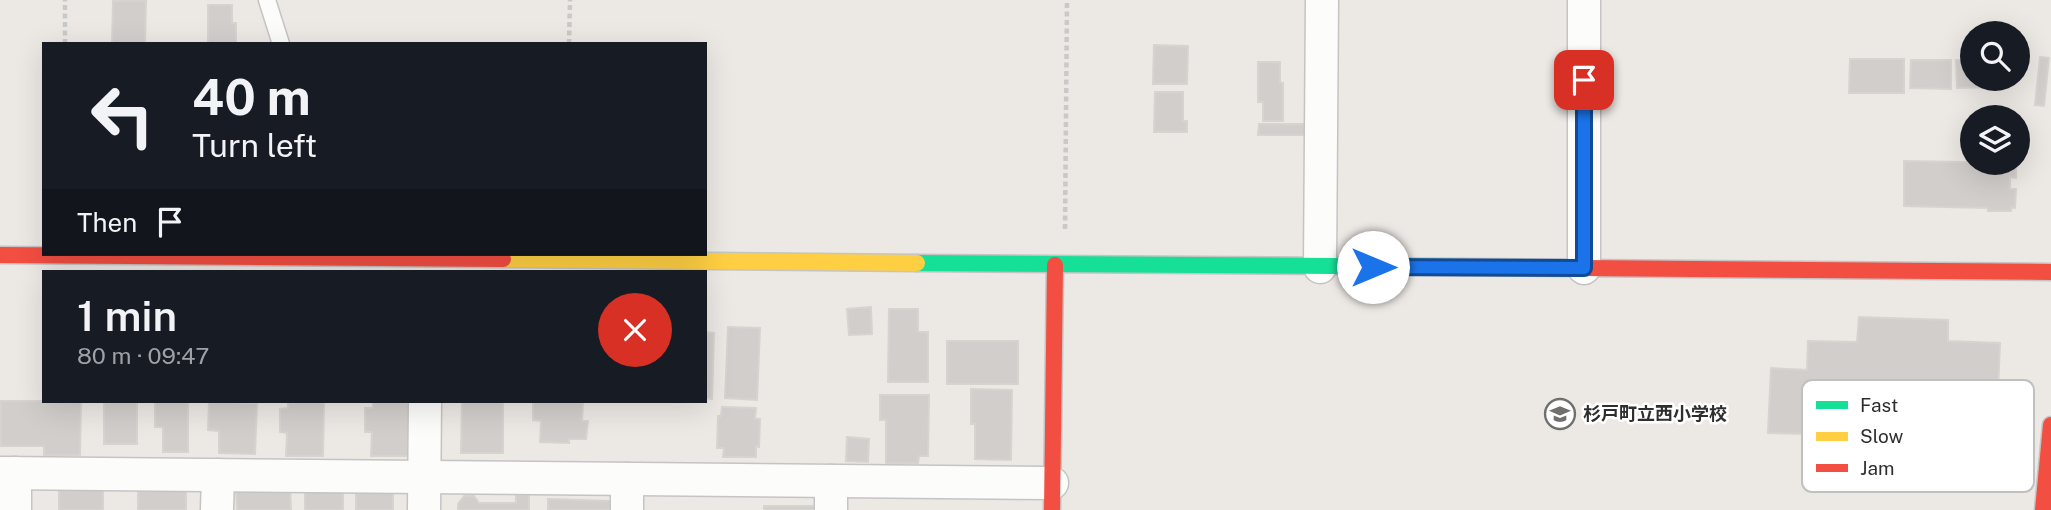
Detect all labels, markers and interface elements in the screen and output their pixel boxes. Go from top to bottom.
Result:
map controls [1960,21,2030,175]
button: search [1960,21,2030,91]
pin [1554,50,1614,110]
icon: arrive [1565,61,1603,99]
text: 40 m [192,68,311,126]
icon: left [77,70,168,161]
button: layers [1960,105,2030,175]
text: Turn left [192,127,317,164]
icon: arrive [151,203,189,241]
text: Then [77,207,137,238]
position arrow [1336,230,1410,304]
text: 1 min [77,291,177,340]
button: close [598,293,672,367]
text: 80 m · 09:47 [77,342,209,369]
legend [1802,380,2034,492]
text: Fast [1860,394,1898,416]
school or university icon: 杉戸町立西小学校 [1543,397,1577,431]
place label: 杉戸町立西小学校 [1583,403,1727,424]
text: Slow [1860,425,1904,447]
text: Jam [1860,457,1894,479]

